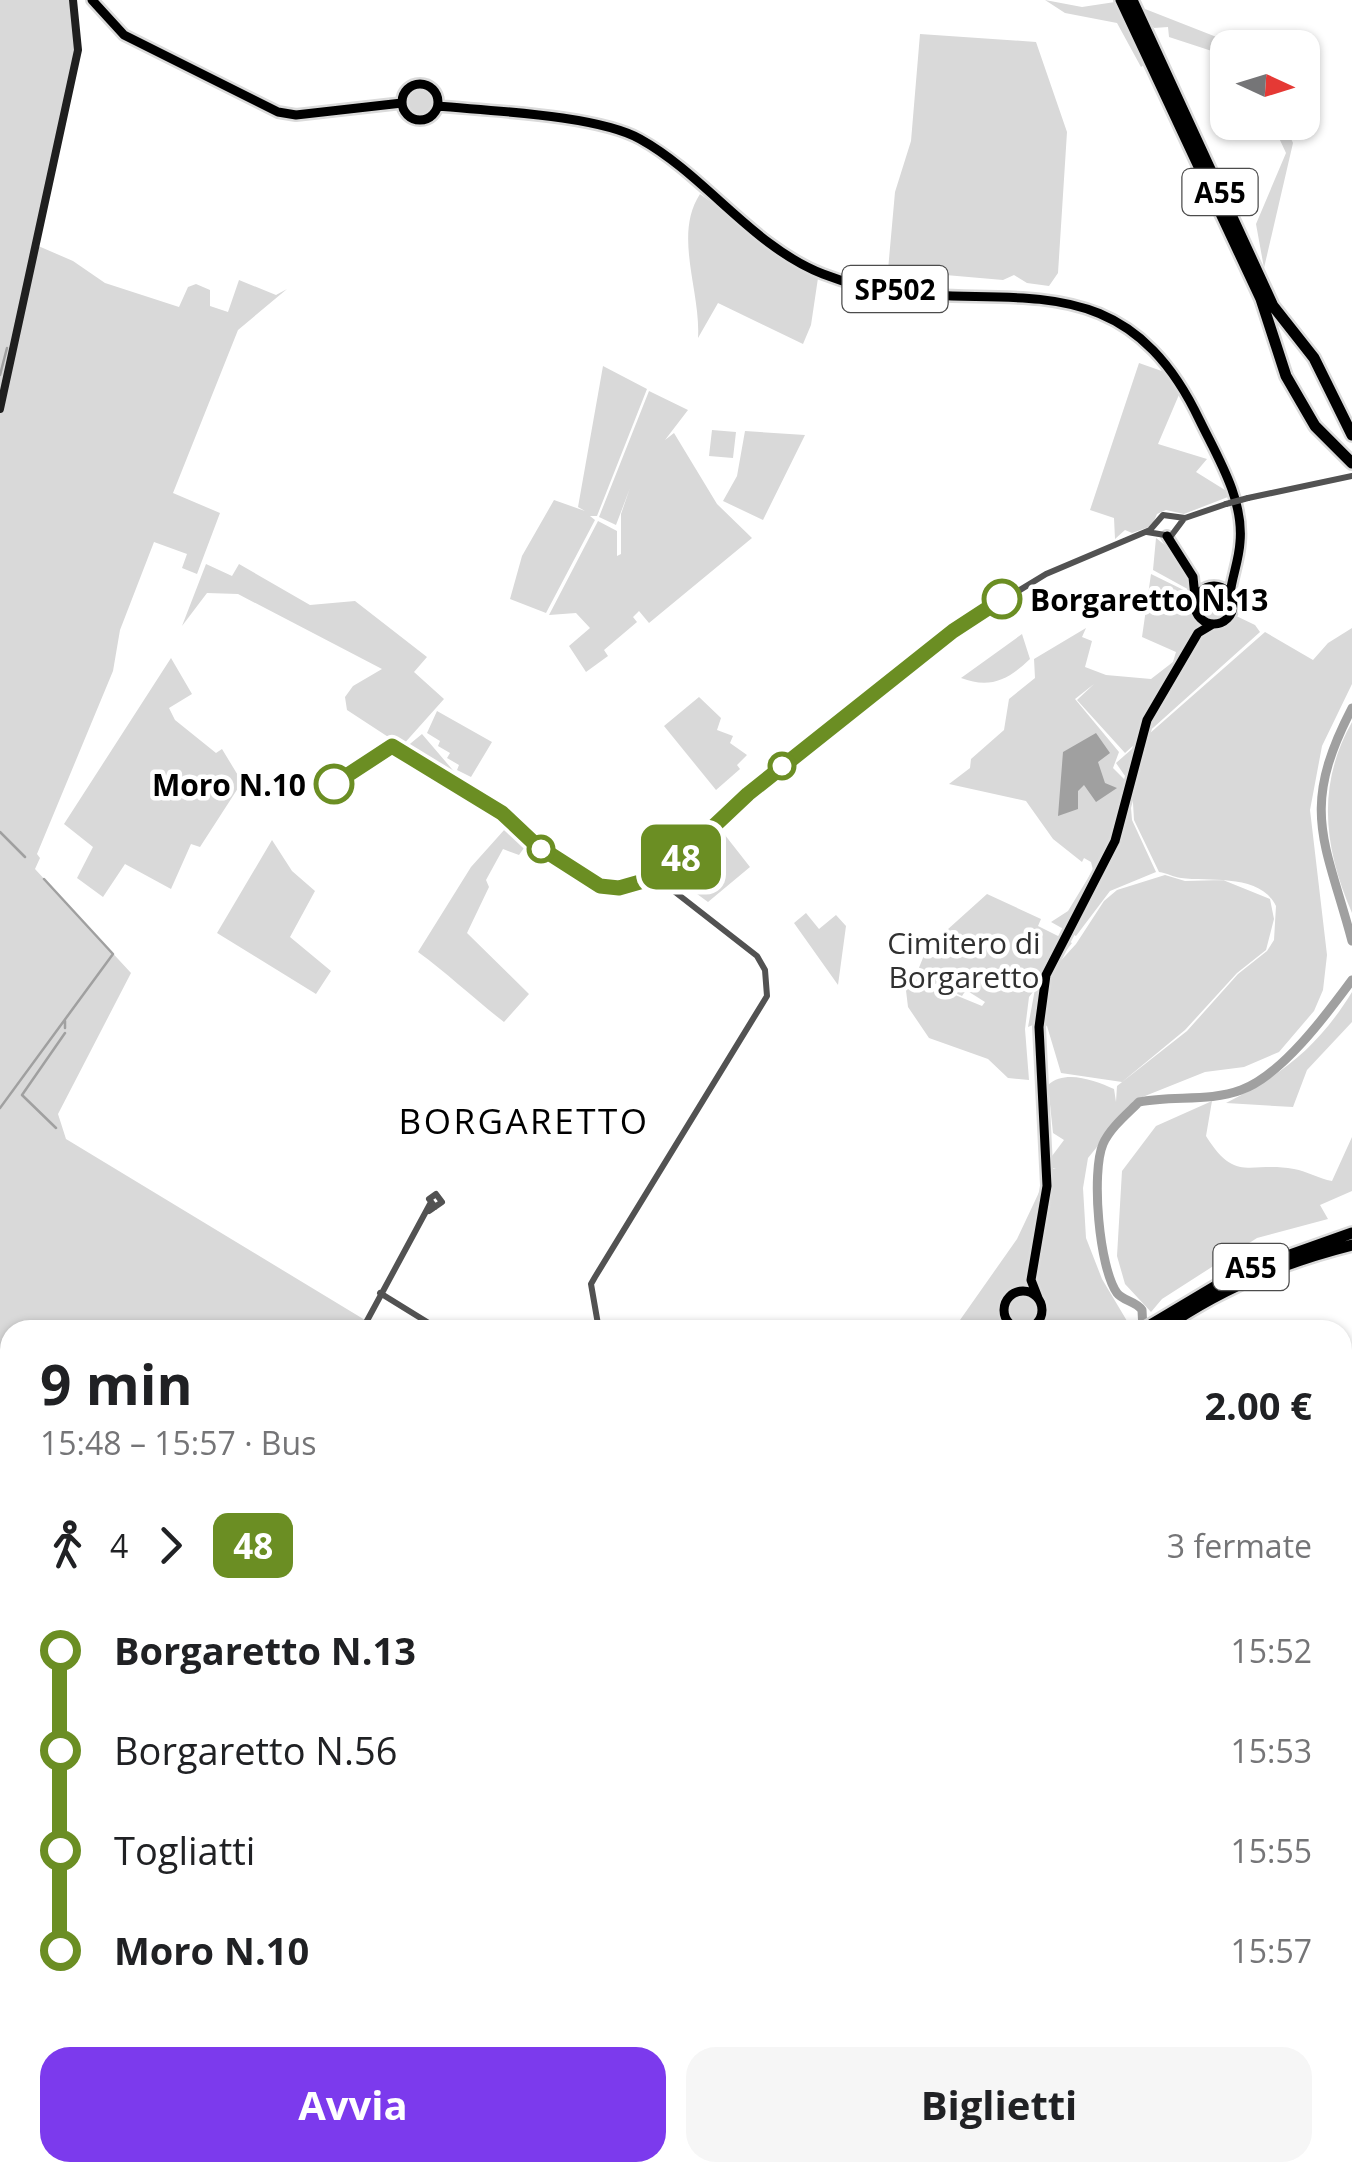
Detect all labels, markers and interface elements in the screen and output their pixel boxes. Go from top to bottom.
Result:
north arrow [1210,30,1320,140]
map controls [1210,30,1320,140]
road number: A55 [1182,169,1258,215]
road number: SP502 [842,266,948,312]
place label: Borgaretto N.13 [1030,579,1268,620]
marker: Borgaretto N.13 [983,580,1021,618]
unlabelled marker [769,753,795,779]
place label: Moro N.10 [152,764,306,805]
marker: Moro N.10 [315,765,353,803]
line badge: 48 [636,824,726,890]
text: 48 [661,834,701,881]
unlabelled marker [528,836,554,862]
park label: Cimitero di Borgaretto [887,922,1041,997]
district label: BORGARETTO [399,1097,649,1144]
road number: A55 [1214,1244,1288,1290]
text: 9 min [40,1346,193,1421]
text: 2.00 € [1204,1379,1312,1431]
text: 15:48 – 15:57 · Bus [40,1421,316,1464]
icon: walk [40,1518,95,1573]
icon: forward [143,1518,198,1573]
text: 48 [233,1522,273,1569]
text: 4 [110,1524,128,1567]
text: 3 fermate [1167,1524,1312,1567]
text: Borgaretto N.13 [114,1624,416,1676]
text: 15:52 [1230,1629,1312,1672]
text: Borgaretto N.56 [114,1724,397,1776]
text: 15:53 [1230,1729,1312,1772]
text: Togliatti [114,1824,255,1876]
text: 15:55 [1230,1829,1312,1872]
text: Moro N.10 [114,1924,309,1976]
text: 15:57 [1230,1929,1312,1972]
button: Avvia [40,2047,666,2162]
button: Biglietti [686,2047,1312,2162]

